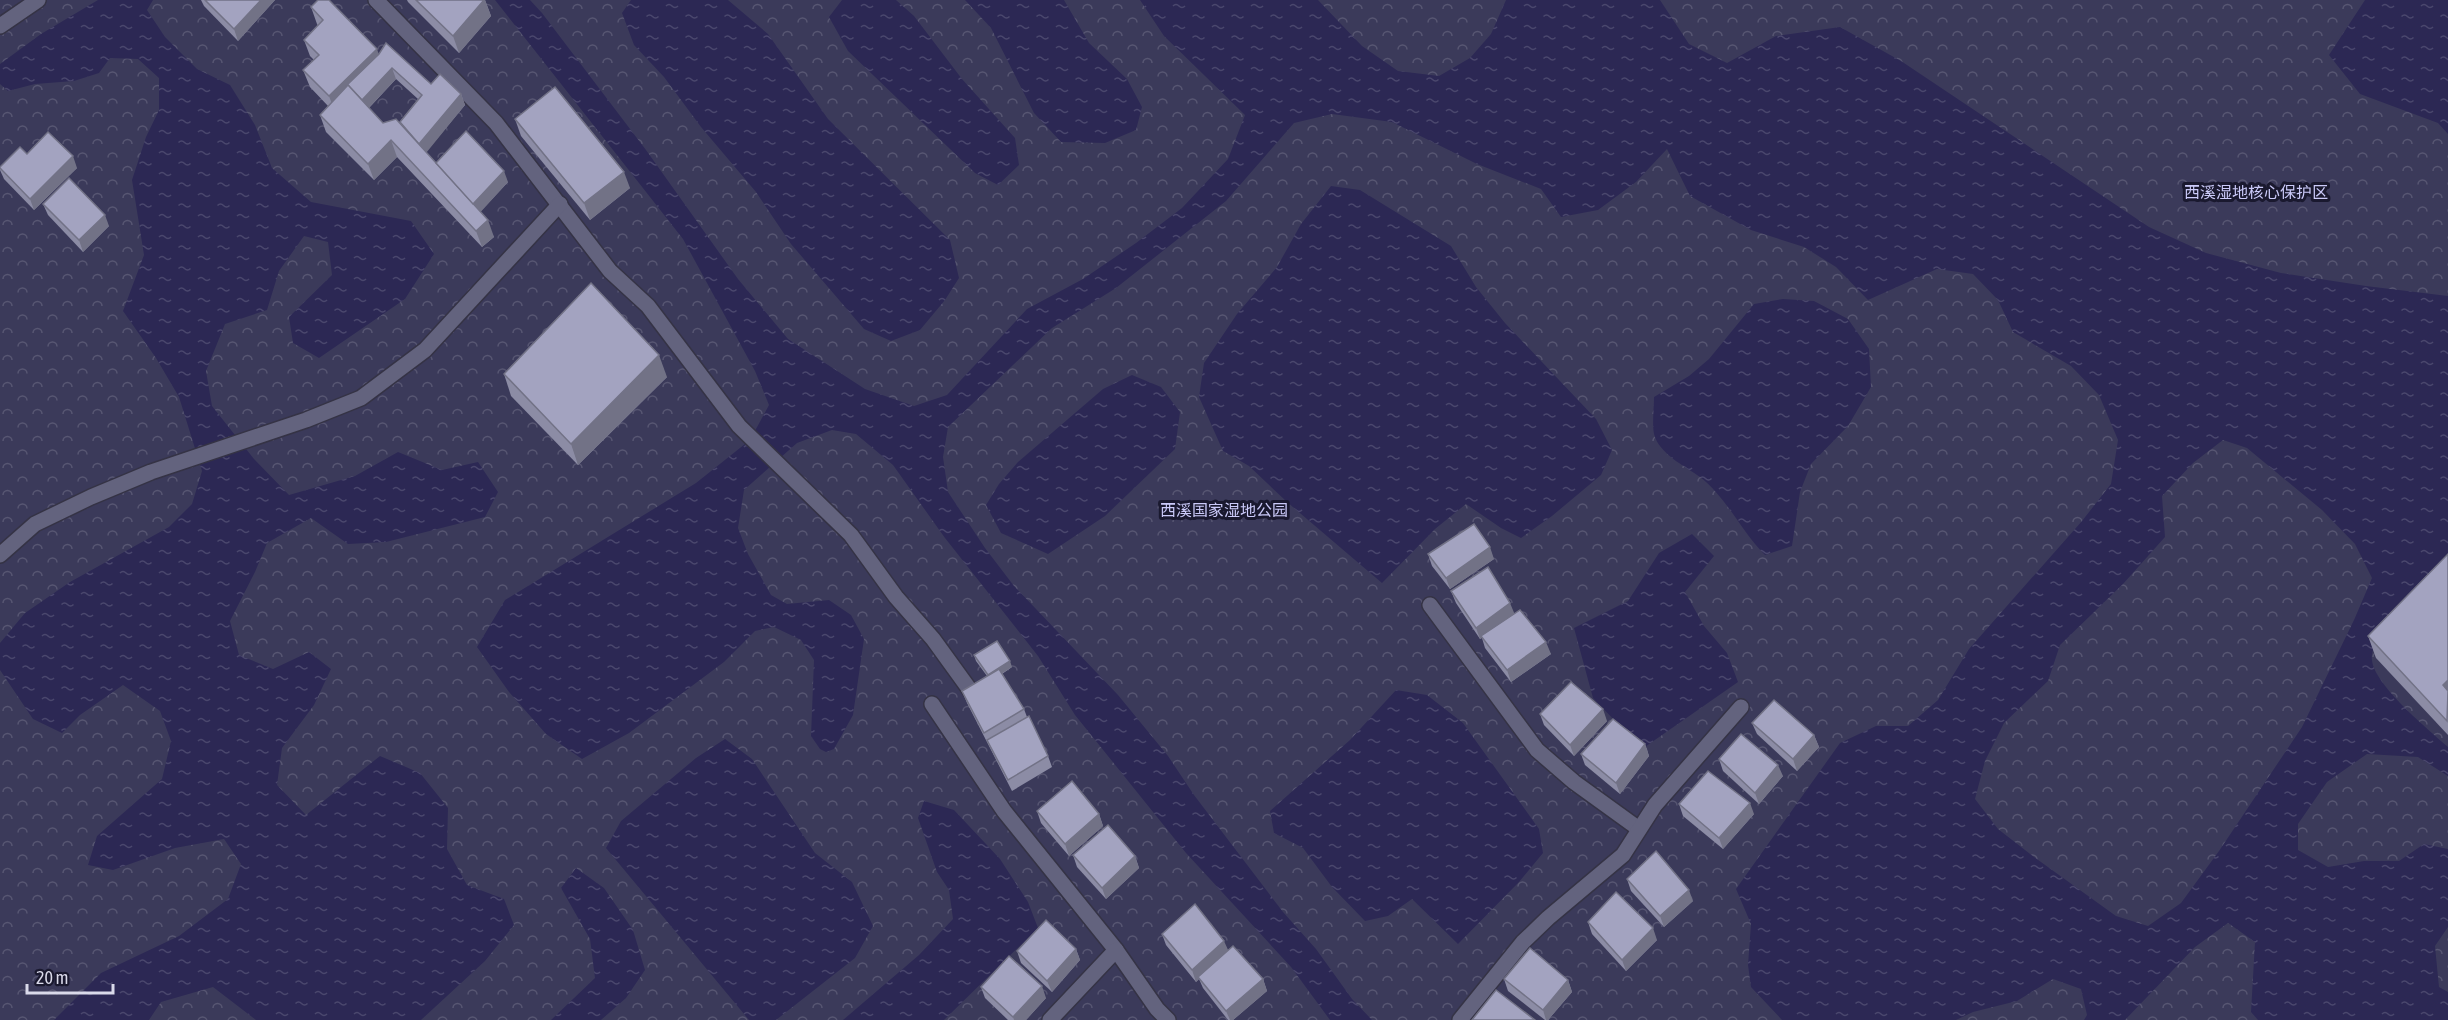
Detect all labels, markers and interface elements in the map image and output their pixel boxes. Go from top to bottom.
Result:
park label: 西溪湿地核心保护区 [2184,183,2328,201]
park label: 西溪国家湿地公园 [1160,501,1288,519]
scale bar [27,957,112,995]
text: 20 m [36,967,68,988]

